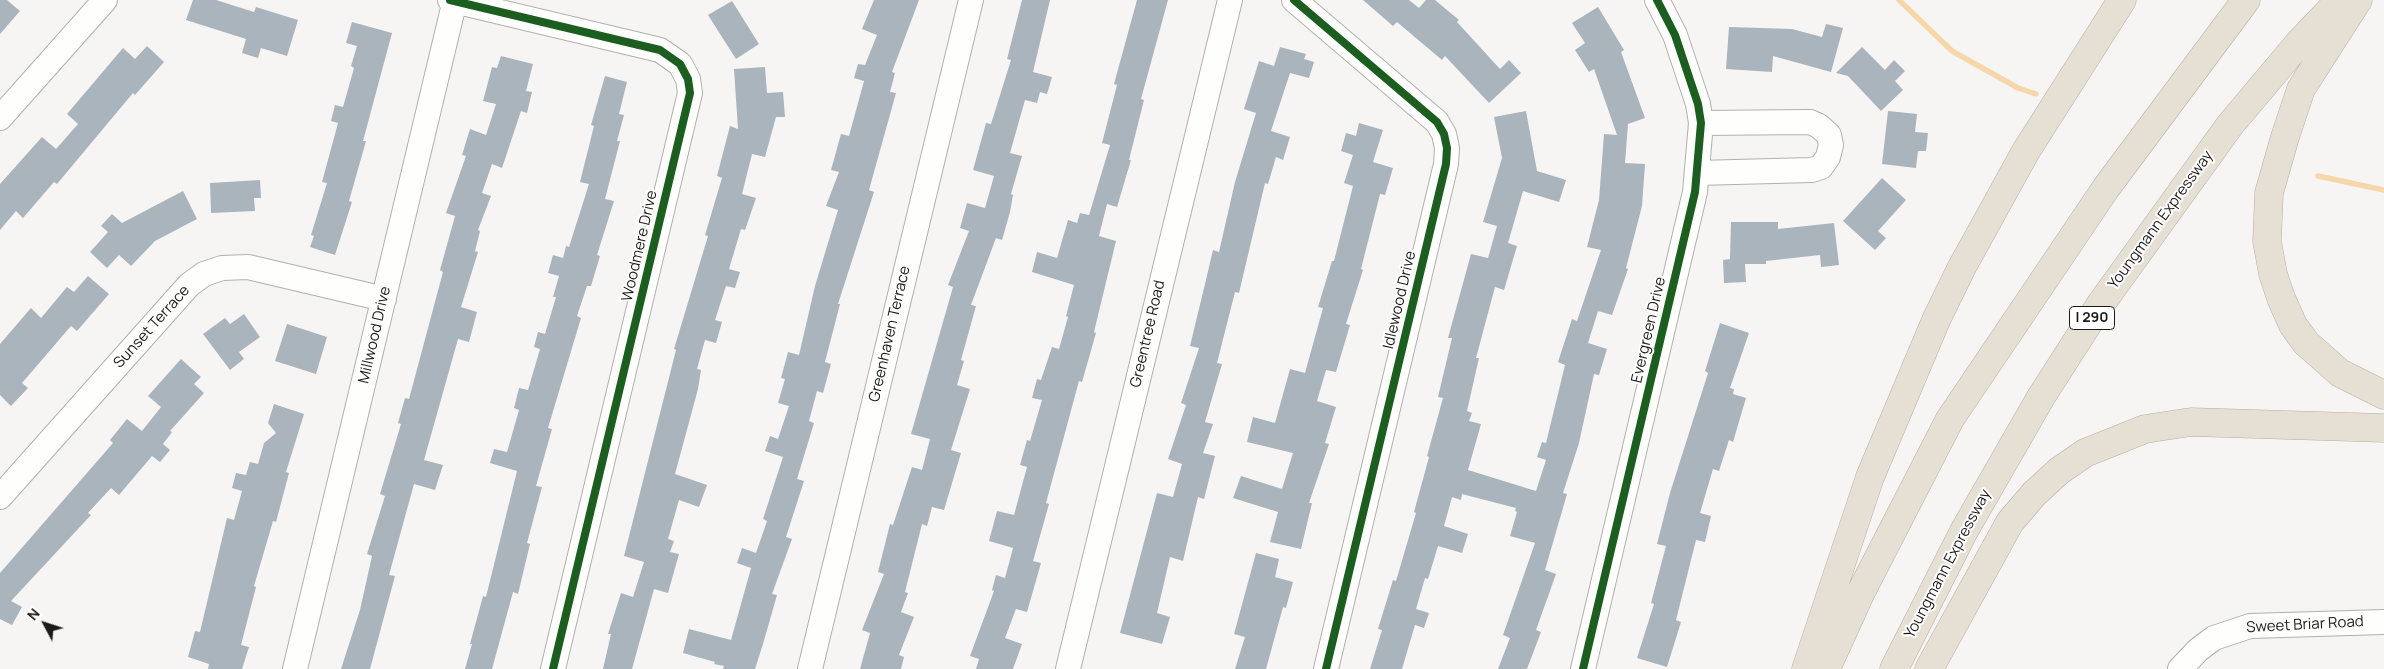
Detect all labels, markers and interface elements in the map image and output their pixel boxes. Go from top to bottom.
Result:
street label: Youngmann Expressway [2105,147,2217,293]
street label: Woodmere Drive [618,189,662,303]
street label: Idlewood Drive [1380,249,1420,351]
street label: Greenhaven Terrace [866,264,914,404]
street label: Evergreen Drive [1628,275,1670,385]
street label: Greentree Road [1127,279,1169,389]
street label: Sunset Terrace [110,282,194,372]
street label: Millwood Drive [355,285,395,385]
road number: I 290 [2070,306,2114,330]
street label: Youngmann Expressway [1901,486,1995,642]
north arrow [20,599,70,649]
text: N [23,604,44,624]
street label: Sweet Briar Road [2246,613,2364,637]

